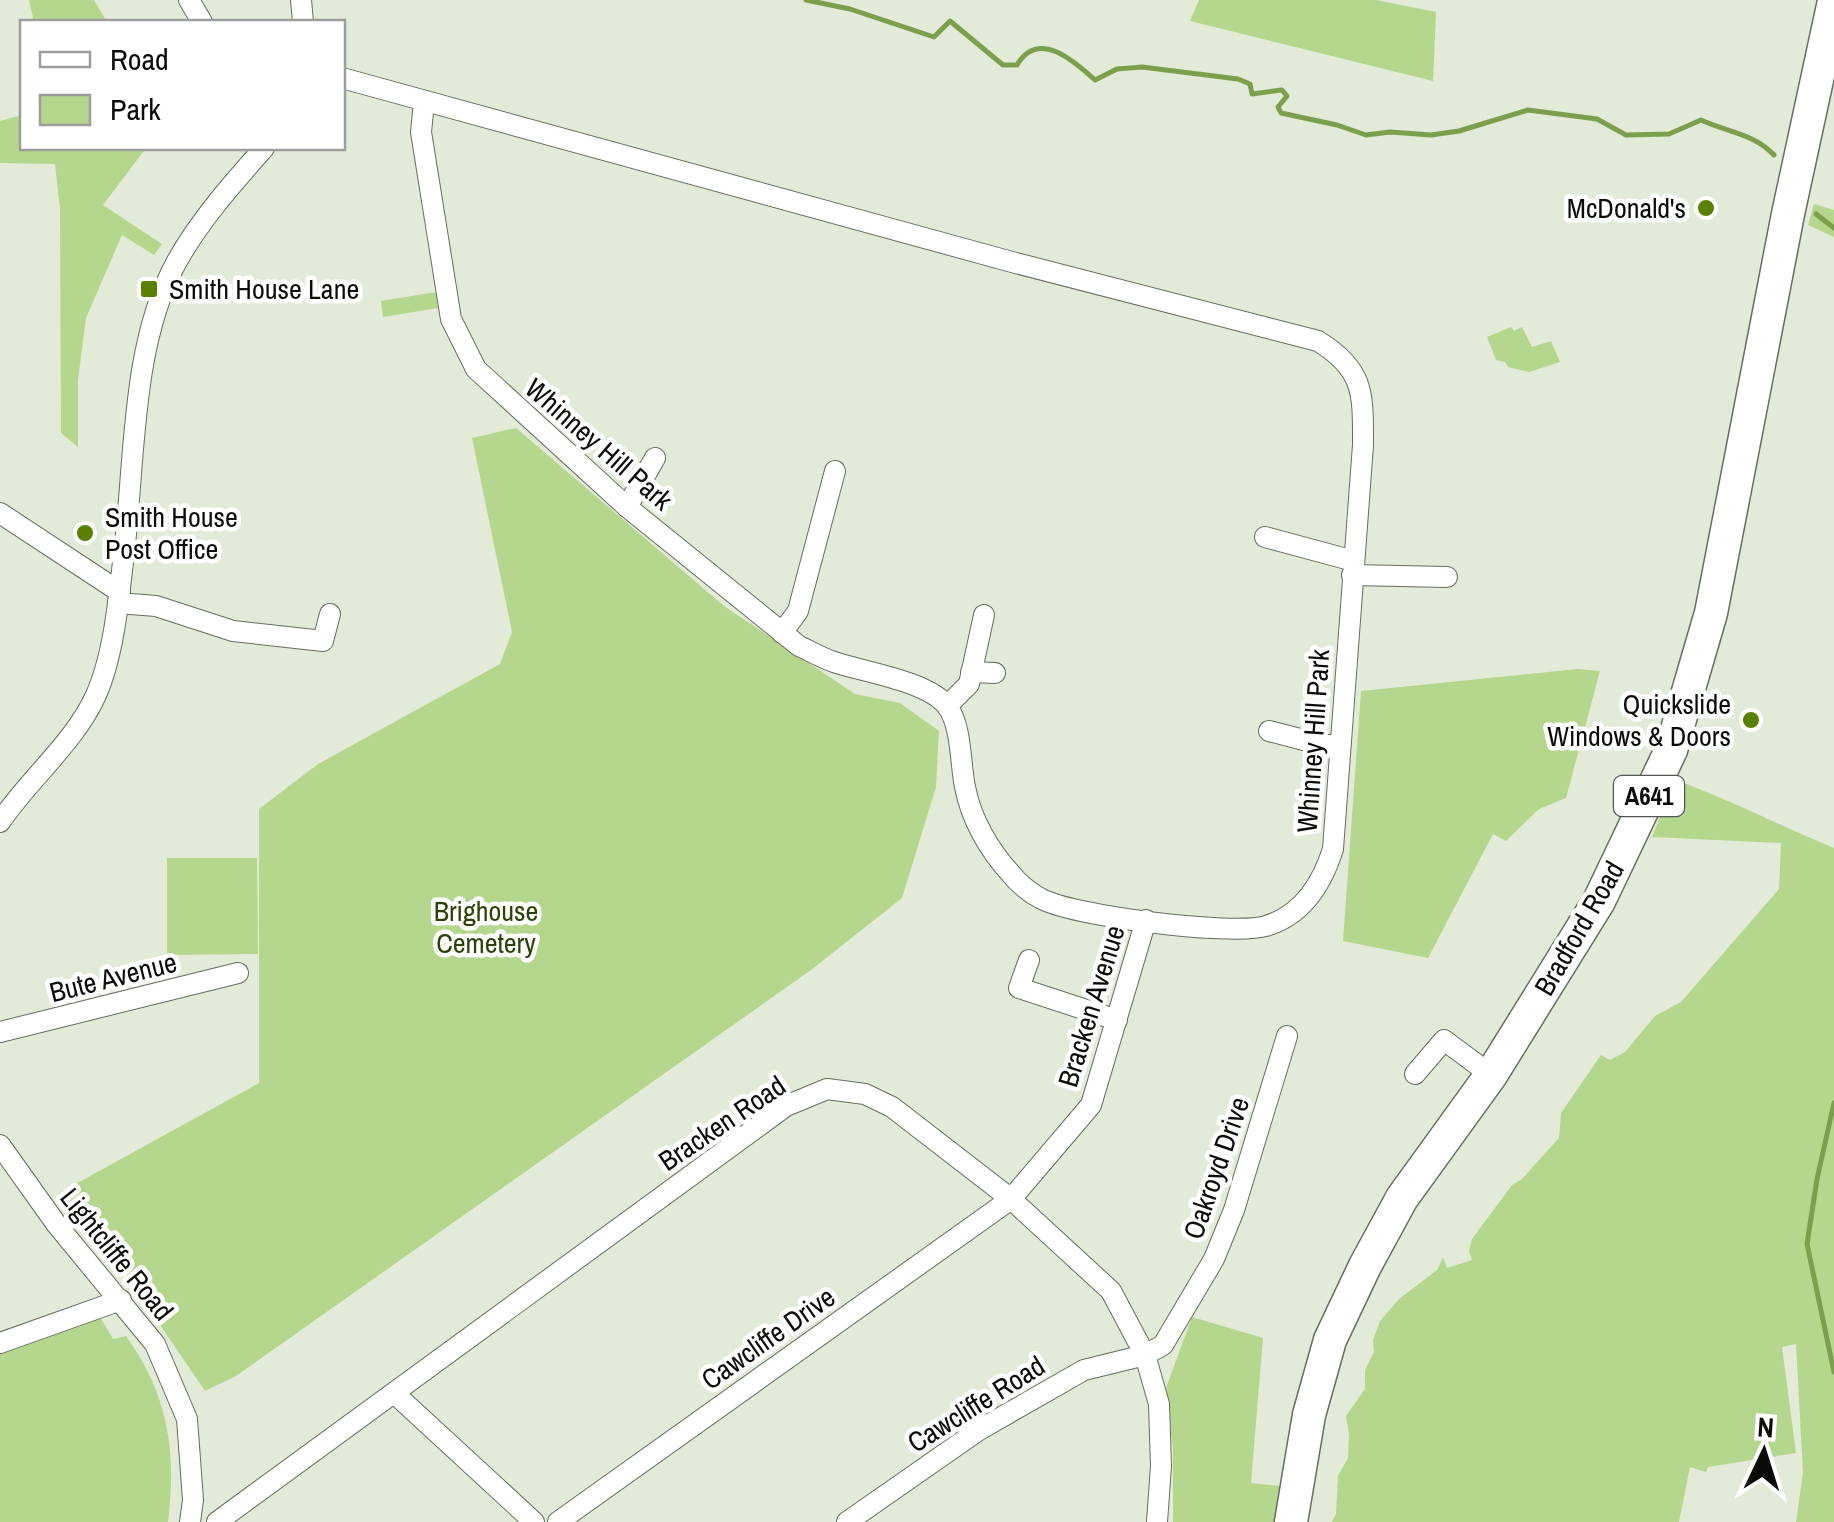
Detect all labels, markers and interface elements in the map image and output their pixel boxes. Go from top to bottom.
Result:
legend [20,20,345,150]
text: Road [110,39,169,79]
text: Park [110,89,161,129]
place label: McDonald's [1567,189,1686,227]
marker: McDonald's [1695,197,1717,219]
place label: Smith House Lane [169,270,359,308]
marker: Smith House Lane [138,278,160,300]
street label: Whinney Hill Park [517,369,681,519]
place label: Smith House Post Office [105,498,238,568]
marker: Smith House Post Office [74,522,96,544]
street label: Whinney Hill Park [1288,648,1338,834]
place label: Quickslide Windows & Doors [1547,685,1731,755]
marker: Quickslide Windows & Doors [1740,709,1762,731]
road number: A641 [1614,776,1684,816]
street label: Bradford Road [1525,854,1633,1002]
park label: Brighouse Cemetery [434,892,538,962]
street label: Bracken Avenue [1048,921,1134,1091]
street label: Bute Avenue [45,943,181,1011]
street label: Bracken Road [651,1067,793,1179]
street label: Oakroyd Drive [1174,1092,1258,1244]
street label: Lightcliffe Road [52,1180,182,1328]
street label: Cawcliffe Drive [694,1278,842,1398]
street label: Cawcliffe Road [900,1347,1052,1461]
north arrow [1714,1402,1814,1502]
text: N [1756,1408,1775,1447]

